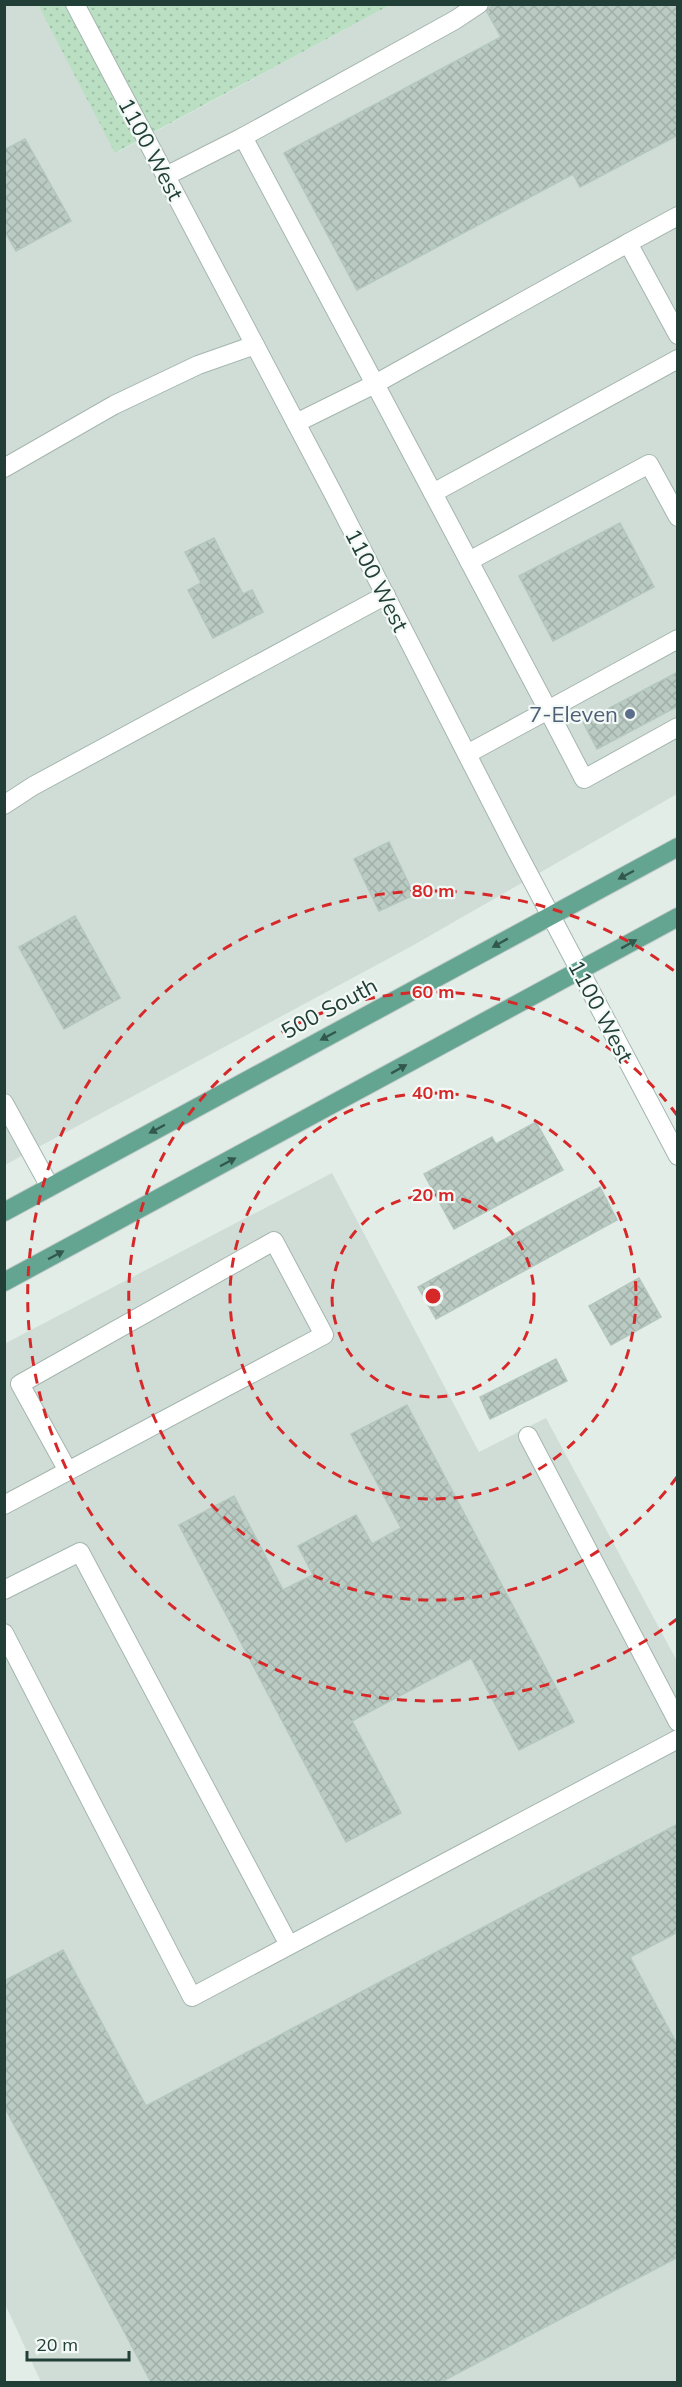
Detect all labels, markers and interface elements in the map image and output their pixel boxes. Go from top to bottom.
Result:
street label: 1100 West [112,93,190,205]
street label: 1100 West [339,524,415,637]
place label: 7-Eleven [529,700,618,728]
marker: 7-Eleven [623,707,637,721]
one-way arrow [617,870,634,880]
text: 80 m [412,879,454,902]
one-way arrow [491,938,508,948]
one-way arrow [620,939,637,949]
street label: 1100 West [562,955,640,1067]
street label: 500 South [276,971,382,1045]
text: 60 m [412,980,454,1003]
one-way arrow [319,1031,336,1041]
one-way arrow [391,1064,408,1074]
text: 40 m [412,1081,454,1104]
one-way arrow [148,1124,165,1134]
one-way arrow [219,1157,236,1167]
text: 20 m [412,1183,454,1206]
one-way arrow [48,1250,65,1260]
centre of rings [423,1286,443,1306]
scale bar [27,2324,129,2362]
text: 20 m [36,2333,78,2356]

